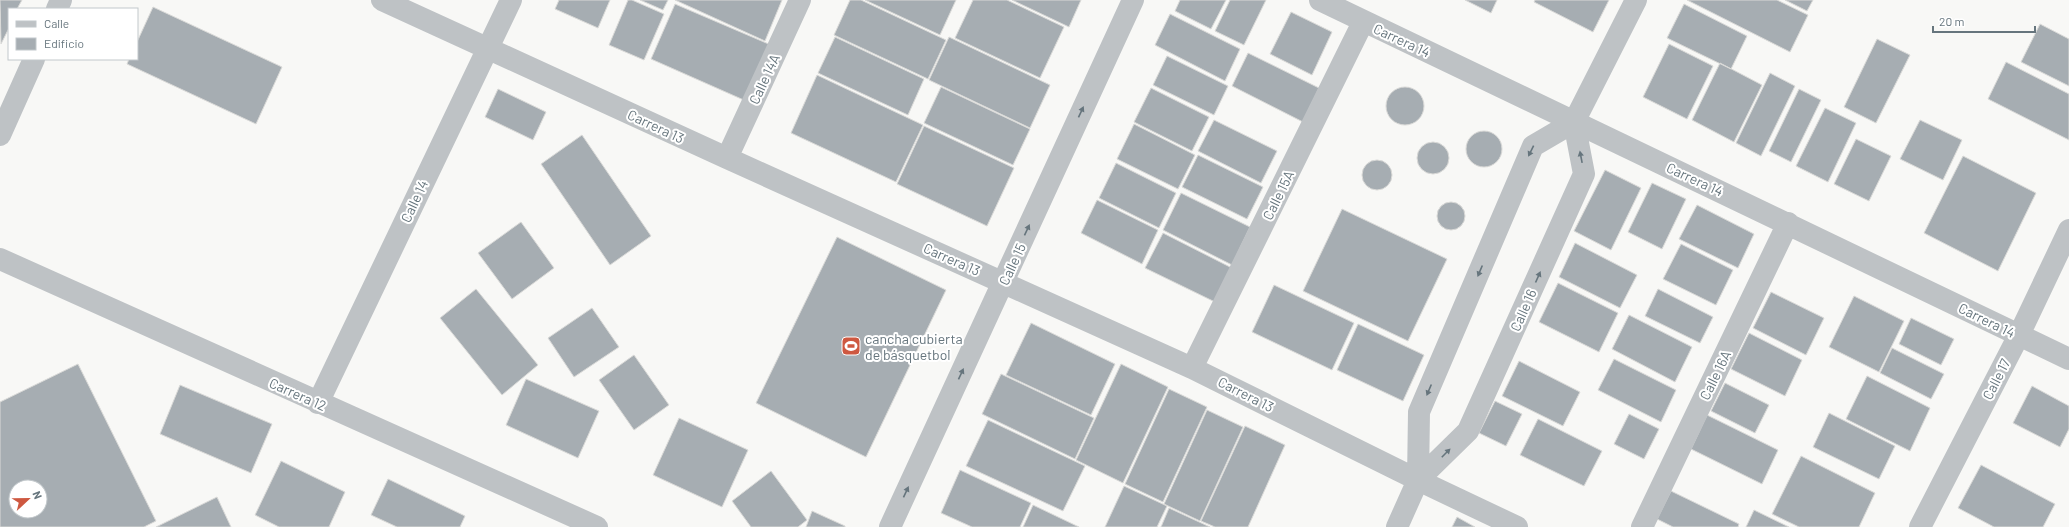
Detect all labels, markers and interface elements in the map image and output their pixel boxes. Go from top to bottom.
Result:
legend [8,8,138,60]
scale bar [1933,8,2035,34]
text: 20 m [1939,14,1965,28]
text: Calle [44,16,69,30]
street label: Carrera 14 [1371,19,1433,61]
text: Edificio [44,36,84,50]
street label: Calle 14A [745,51,783,107]
street label: Carrera 13 [625,106,687,146]
one-way arrow [1078,106,1085,118]
one-way arrow [1528,146,1534,157]
one-way arrow [1577,151,1583,163]
street label: Carrera 14 [1664,158,1726,200]
street label: Calle 15A [1259,167,1297,222]
street label: Calle 14 [397,177,431,225]
one-way arrow [1024,225,1030,236]
street label: Carrera 13 [921,239,983,279]
street label: Calle 15 [995,240,1029,288]
one-way arrow [1476,265,1482,277]
one-way arrow [1534,271,1541,283]
street label: Calle 16 [1506,286,1540,334]
street label: Carrera 14 [1956,299,2018,341]
place label: cancha cubierta de básquetbol [865,330,963,363]
sports icon: cancha cubierta de básquetbol [840,335,862,357]
street label: Calle 16A [1696,347,1734,402]
street label: Calle 17 [1978,355,2014,402]
one-way arrow [958,368,964,379]
street label: Carrera 13 [1215,373,1277,415]
street label: Carrera 12 [267,374,329,414]
one-way arrow [1425,385,1431,397]
one-way arrow [1441,448,1451,458]
north arrow [8,479,48,519]
one-way arrow [903,486,909,497]
text: N [30,489,45,501]

